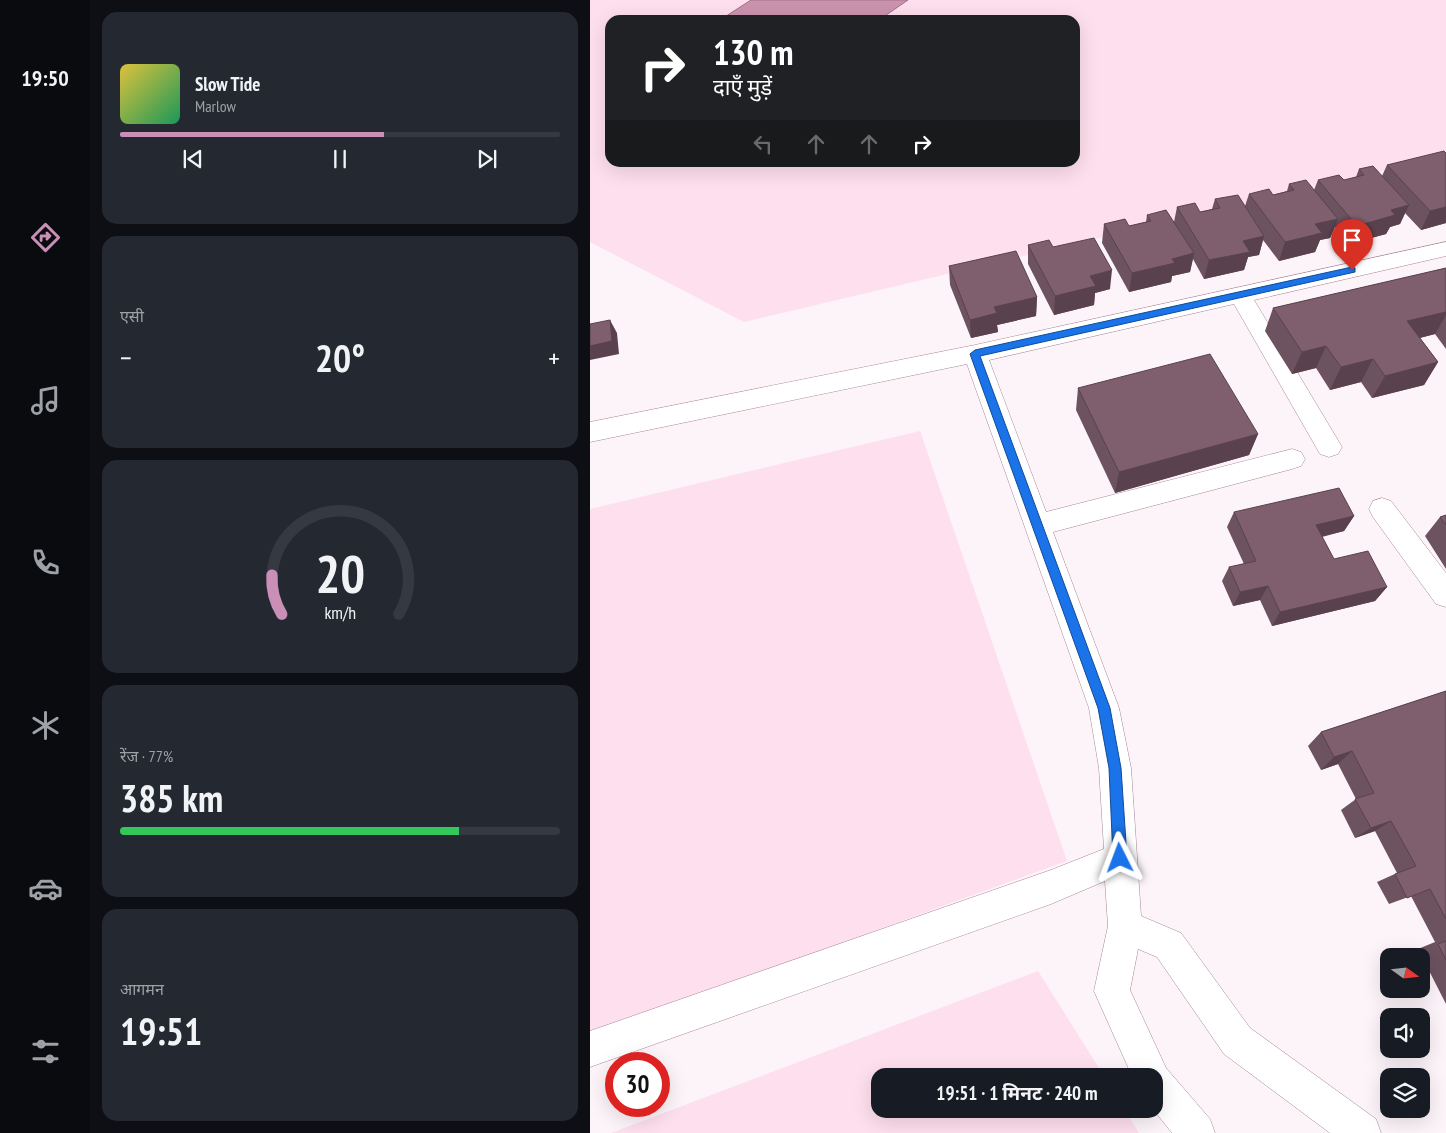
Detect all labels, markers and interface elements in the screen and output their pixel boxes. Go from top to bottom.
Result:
text: 130 m [713,29,794,75]
icon: right [630,35,695,100]
text: 19:50 [21,64,69,92]
text: Slow Tide [195,72,260,96]
text: दाएँ मुड़ें [713,73,772,101]
text: Marlow [195,96,236,116]
icon: left [749,130,777,158]
icon: ahead [802,130,830,158]
icon: ahead [855,130,883,158]
icon: right [908,130,936,158]
icon: previous [179,145,207,173]
icon: pause [326,145,354,173]
icon: next [473,145,501,173]
pin [1331,219,1373,270]
icon: directions [28,220,63,255]
icon: arrive [1338,226,1366,254]
text: एसी [120,306,144,326]
text: 20° [315,333,365,382]
text: − [120,339,132,376]
text: + [548,339,560,376]
icon: music [28,383,63,418]
text: 20 [315,540,365,607]
icon: phone [28,545,63,580]
text: km/h [324,601,356,624]
icon: climate [28,708,63,743]
text: रेंज · 77% [120,746,173,766]
text: 385 km [120,773,223,822]
position arrow [1093,831,1145,883]
icon: car [28,871,63,906]
north arrow [1380,948,1430,998]
map controls [1380,948,1430,1118]
text: आगमन [120,979,164,999]
text: 19:51 [120,1006,202,1055]
button: sound [1380,1008,1430,1058]
icon: filters [28,1034,63,1069]
speed limit sign: 30 [605,1052,670,1117]
button: layers [1380,1068,1430,1118]
text: 19:51 · 1 मिनट · 240 m [936,1081,1098,1105]

